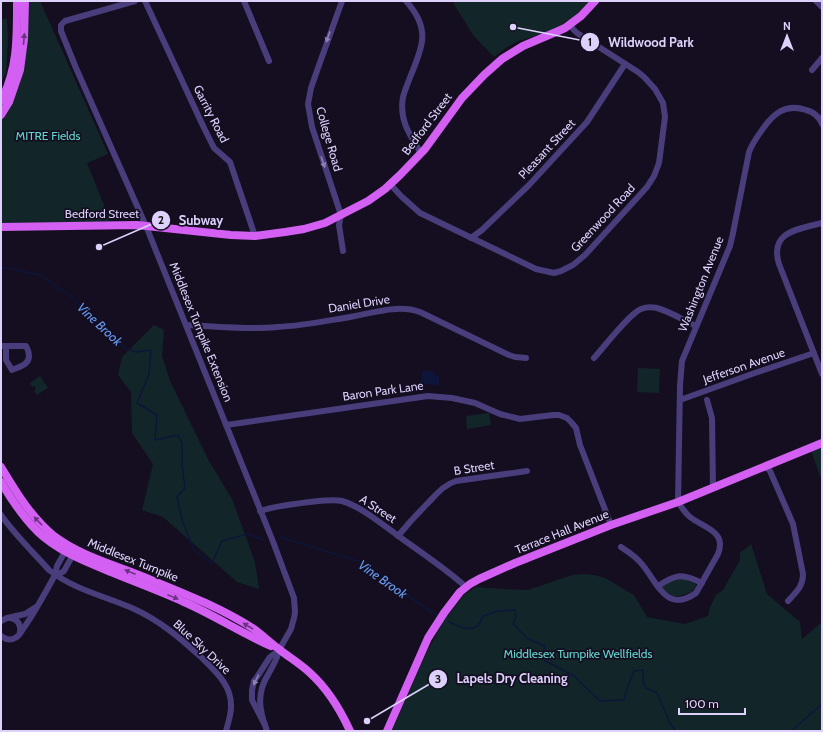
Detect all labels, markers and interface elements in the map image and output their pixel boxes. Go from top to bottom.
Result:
north arrow [767,16,807,56]
text: N [783,19,791,33]
callout: Wildwood Park [580,30,702,55]
one-way arrow [325,32,331,44]
one-way arrow [20,33,27,45]
text: 1 [588,34,592,49]
text: Wildwood Park [608,34,694,50]
street label: Garrity Road [191,82,232,145]
street label: Bedford Street [398,90,455,158]
street label: College Road [313,105,346,173]
street label: Pleasant Street [515,116,578,182]
park label: MITRE Fields [15,128,81,143]
one-way arrow [320,156,326,168]
street label: Greenwood Road [567,180,638,255]
street label: Bedford Street [65,206,139,221]
callout: Subway [151,208,231,233]
text: 2 [158,212,164,227]
text: Subway [179,212,223,228]
street label: Washington Avenue [675,234,726,334]
street label: Middlesex Turnpike Extension [167,260,236,404]
street label: Daniel Drive [327,291,391,316]
water label: Vine Brook [74,299,126,349]
street label: Jefferson Avenue [700,344,787,387]
street label: Baron Park Lane [342,377,424,404]
street label: B Street [453,457,495,478]
street label: A Street [357,491,400,526]
street label: Terrace Hall Avenue [513,506,611,557]
one-way arrow [33,516,43,526]
street label: Middlesex Turnpike [86,535,181,585]
water label: Vine Brook [356,556,411,602]
one-way arrow [124,568,136,574]
one-way arrow [168,594,179,600]
street label: Blue Sky Drive [171,616,234,677]
one-way arrow [243,622,253,630]
park label: Middlesex Turnpike Wellfields [504,646,652,661]
callout: Lapels Dry Cleaning [428,666,575,691]
text: Lapels Dry Cleaning [457,670,568,686]
text: 3 [435,671,441,686]
one-way arrow [253,675,259,686]
scale bar [679,690,745,716]
text: 100 m [685,696,719,711]

